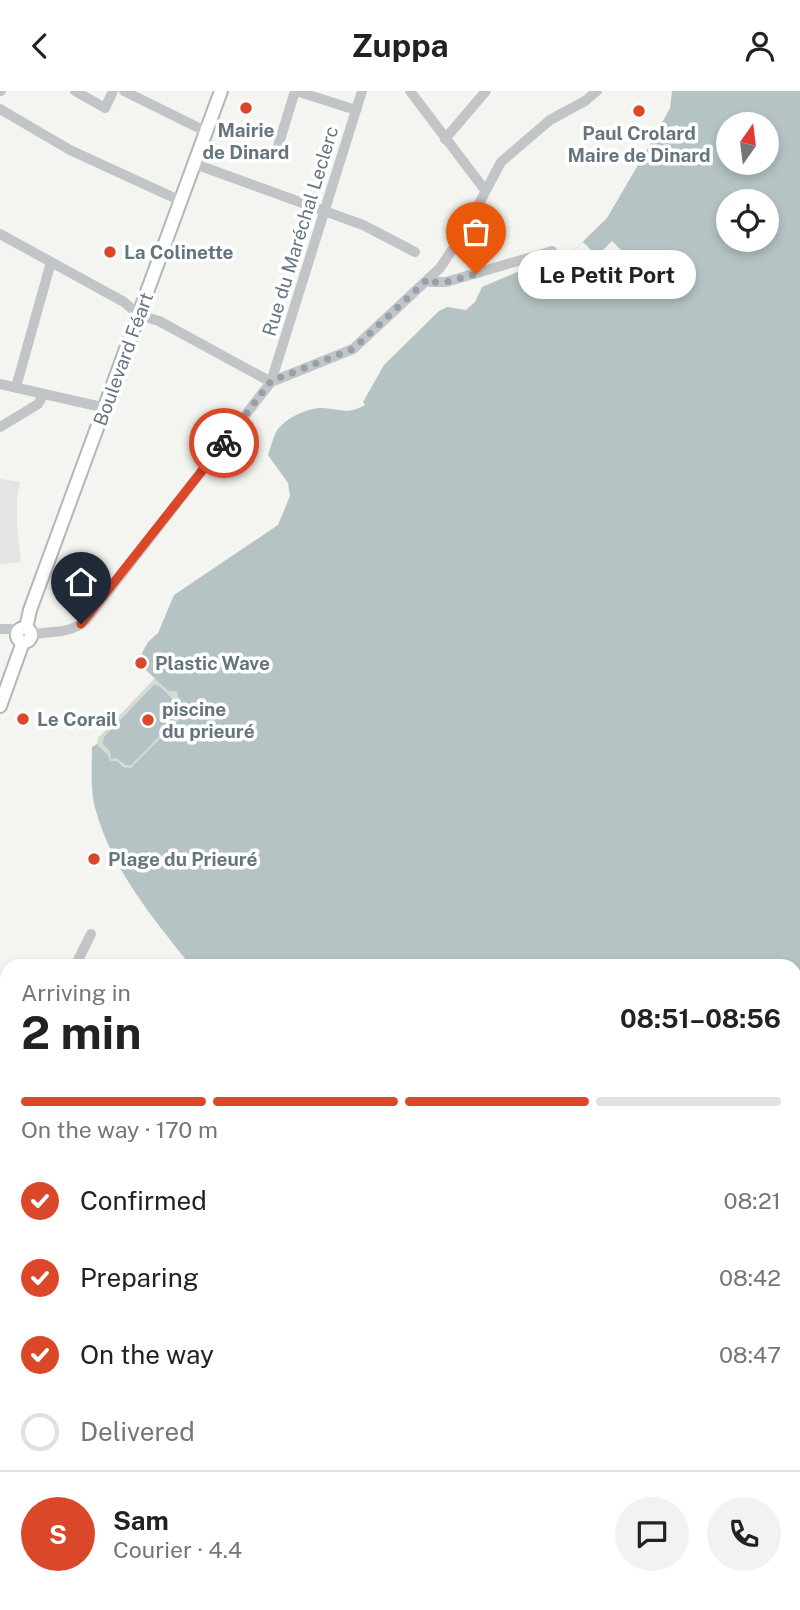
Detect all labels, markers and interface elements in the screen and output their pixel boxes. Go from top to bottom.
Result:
icon: back [21,27,59,65]
text: Zuppa [351,27,449,64]
icon: person [741,27,779,65]
marker: Mairie de Dinard [238,100,254,116]
marker: Paul Crolard Maire de Dinard [631,103,647,119]
north arrow [716,112,779,175]
map controls [716,112,779,252]
place label: Mairie de Dinard [203,119,289,163]
place label: Paul Crolard Maire de Dinard [567,122,711,166]
street label: Rue du Maréchal Leclerc [258,123,342,339]
button: locate [716,189,779,252]
pin [446,202,506,274]
icon: bag [457,213,495,251]
place label: La Colinette [124,241,234,263]
marker: La Colinette [102,244,118,260]
callout: Le Petit Port [518,249,696,299]
text: Le Petit Port [539,261,675,288]
street label: Boulevard Féart [89,289,157,429]
courier [189,408,259,478]
icon: bike [205,424,243,462]
pin [51,552,111,624]
icon: home [62,563,100,601]
place label: Plastic Wave [155,652,270,674]
marker: Plastic Wave [133,655,149,671]
place label: piscine du prieuré [162,698,255,742]
place label: Le Corail [37,708,117,730]
marker: Le Corail [15,711,31,727]
marker: piscine du prieuré [140,712,156,728]
place label: Plage du Prieuré [108,848,258,870]
marker: Plage du Prieuré [86,851,102,867]
text: Arriving in [21,979,131,1006]
text: 08:51–08:56 [620,1003,781,1034]
text: 2 min [21,1005,141,1059]
text: On the way · 170 m [21,1116,218,1143]
icon: check [21,1182,59,1220]
text: Confirmed [80,1185,207,1216]
text: 08:21 [723,1187,781,1214]
icon: check [21,1259,59,1297]
text: Preparing [80,1262,199,1293]
text: 08:42 [719,1264,781,1291]
icon: check [21,1336,59,1374]
text: On the way [80,1339,214,1370]
text: 08:47 [719,1341,781,1368]
text: Delivered [80,1416,195,1447]
button: chat [615,1497,689,1571]
button: phone [707,1497,781,1571]
text: Sam [113,1505,169,1536]
text: S [49,1519,67,1550]
text: Courier · 4.4 [113,1536,242,1563]

